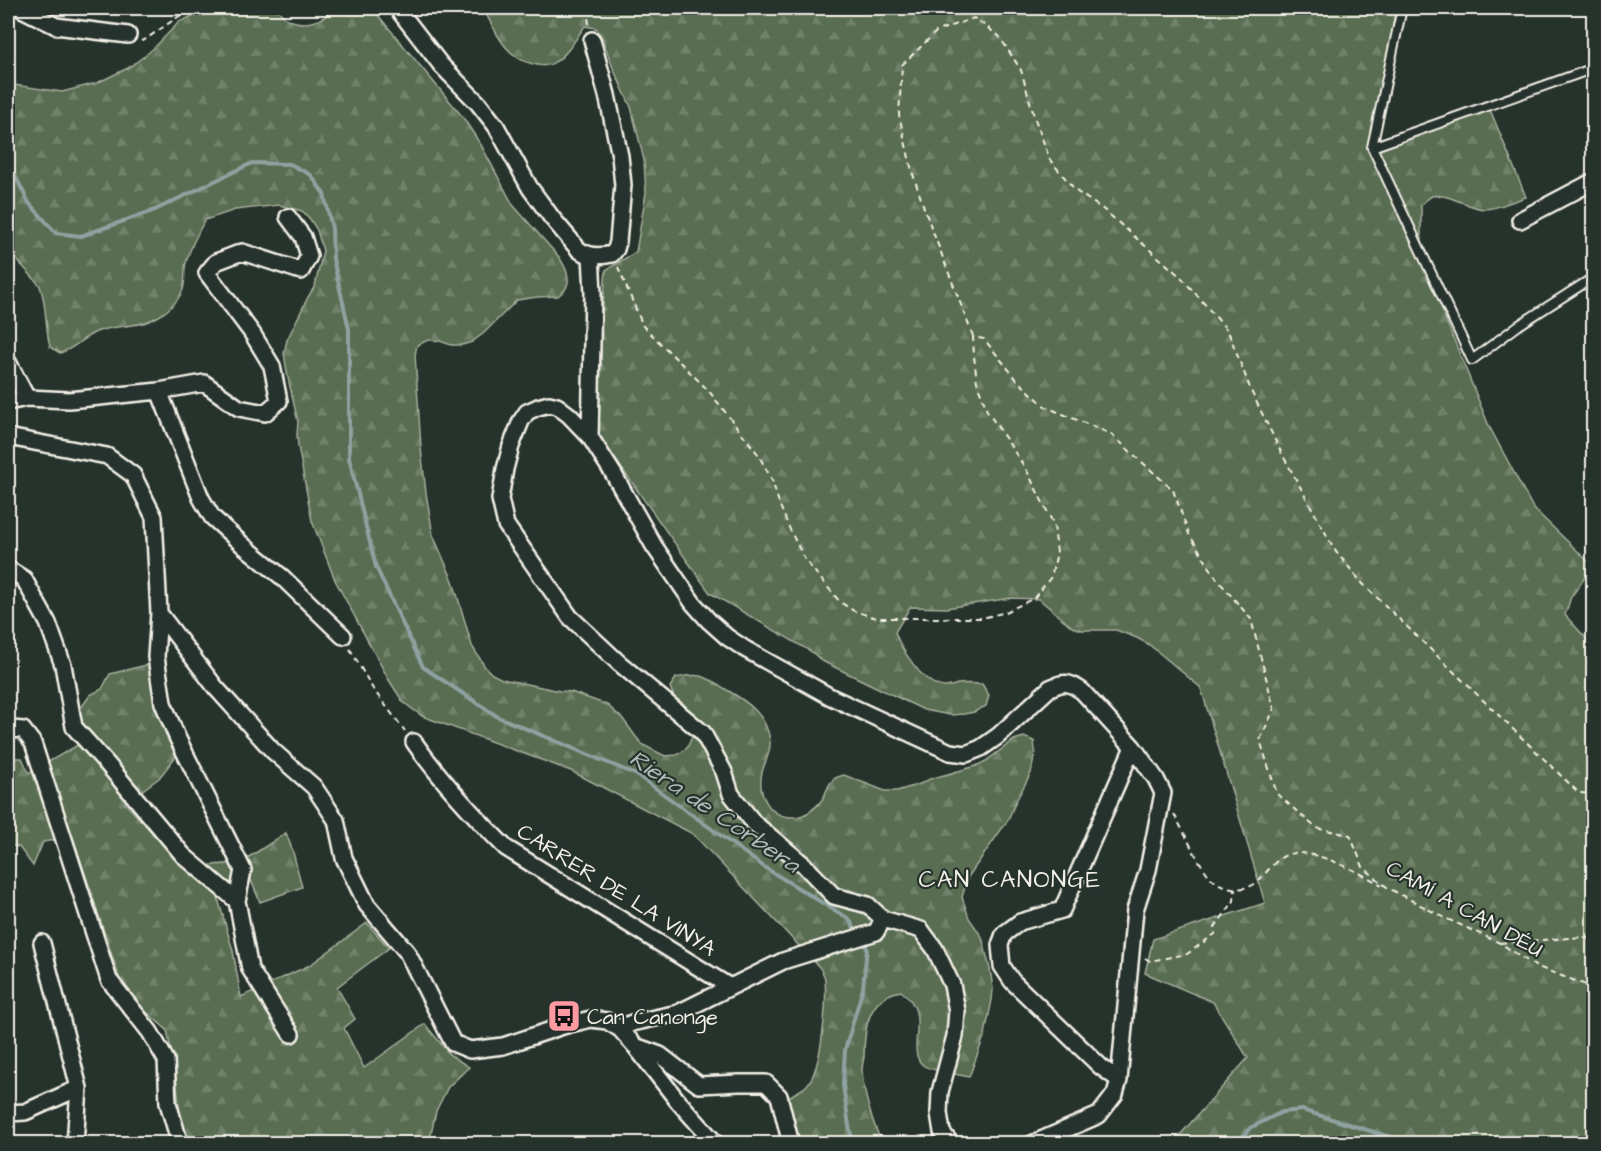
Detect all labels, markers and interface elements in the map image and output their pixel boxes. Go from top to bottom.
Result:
water label: Riera de Corbera [622,742,808,883]
street label: CARRER DE LA VINYA [511,816,722,964]
street label: CAMÍ A CAN DÉU [1380,853,1548,965]
district label: CAN CANONGE [919,863,1101,897]
bus stop icon: Can Canonge [546,998,582,1034]
place label: Can Canonge [587,1002,718,1034]

